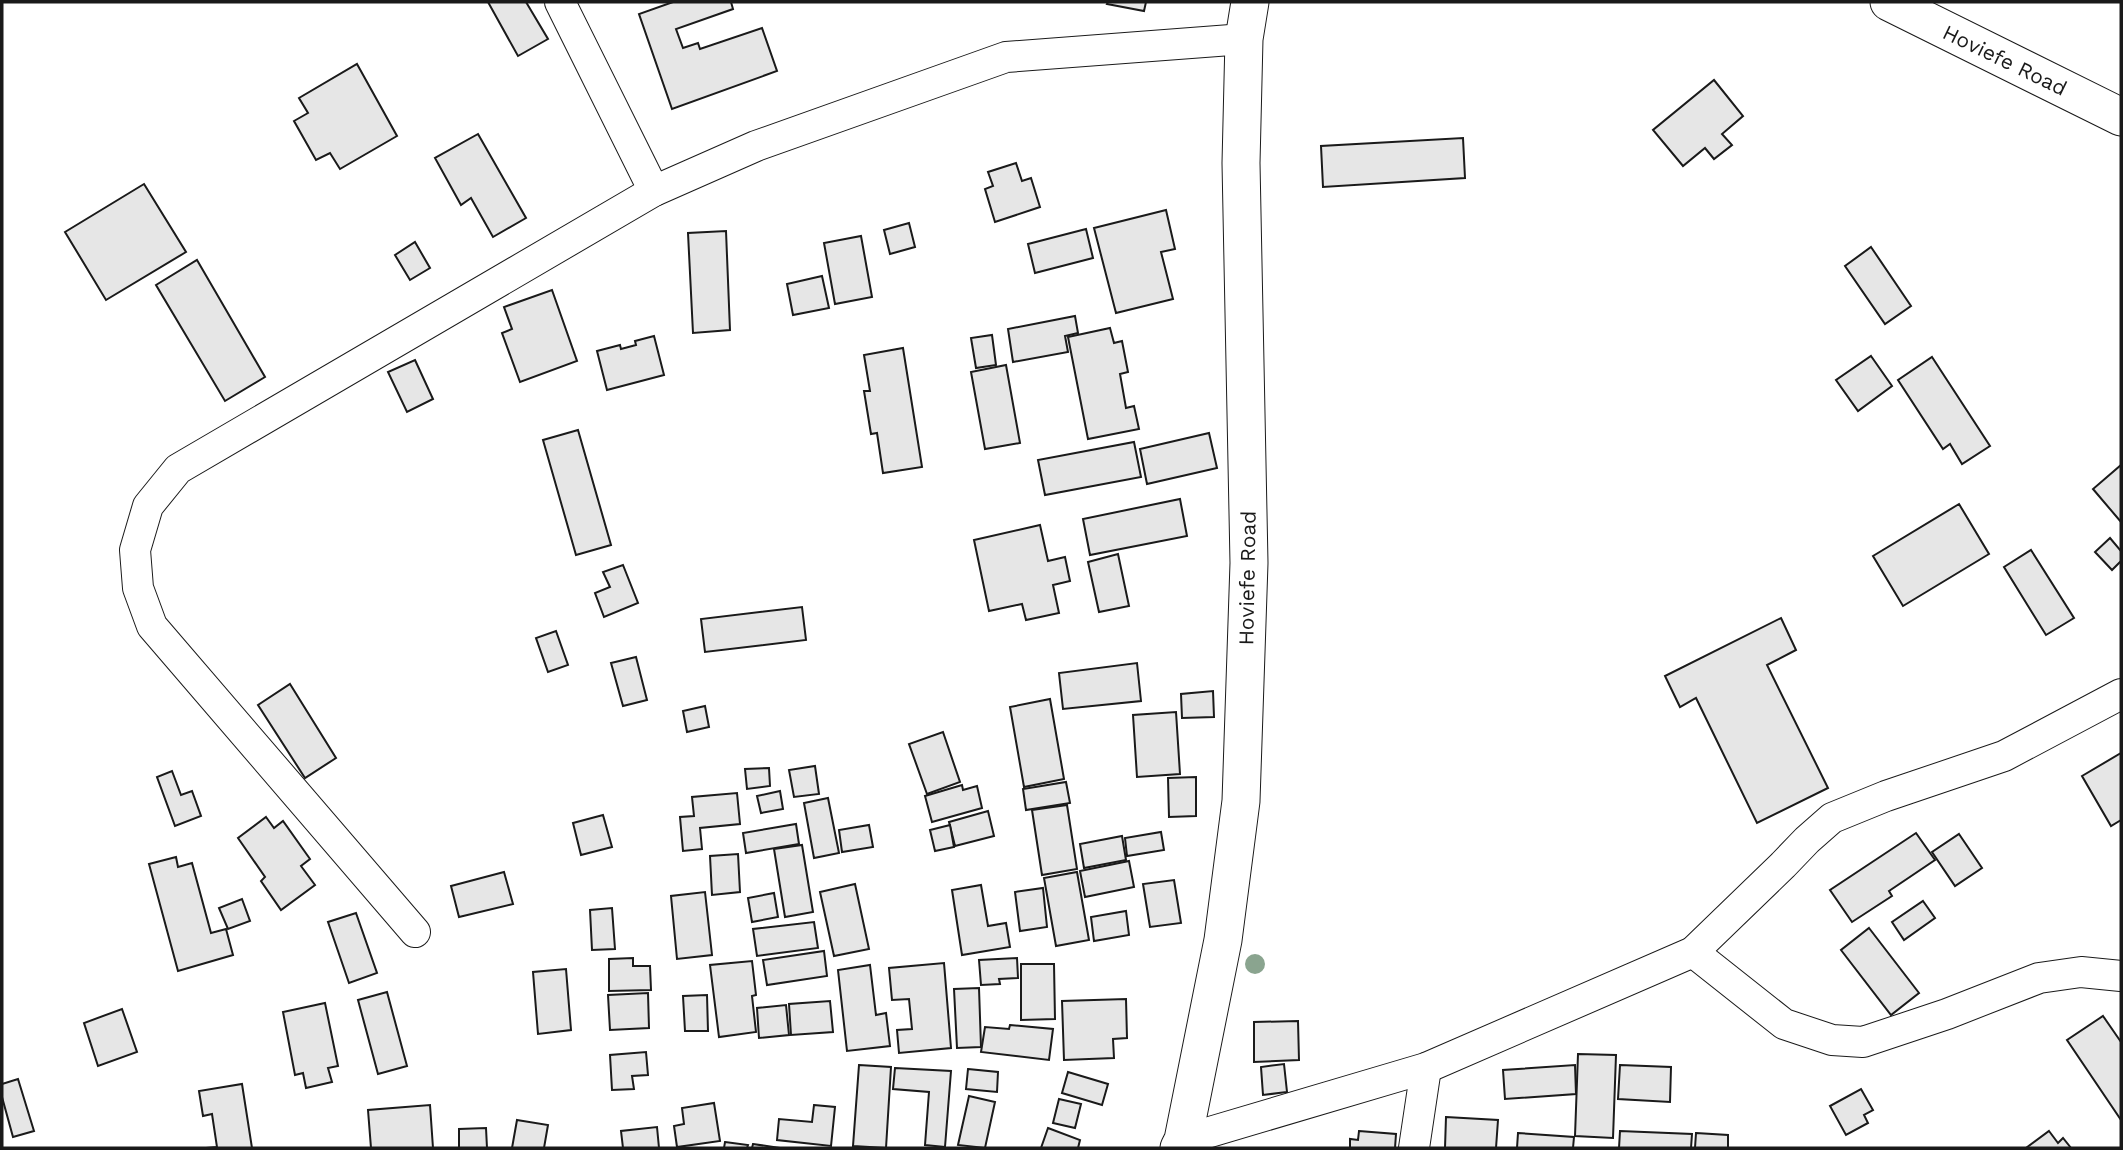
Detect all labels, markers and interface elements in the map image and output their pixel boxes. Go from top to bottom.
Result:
street label: Hoviefe Road [1939,19,2071,101]
street label: Hoviefe Road [1233,510,1261,646]

